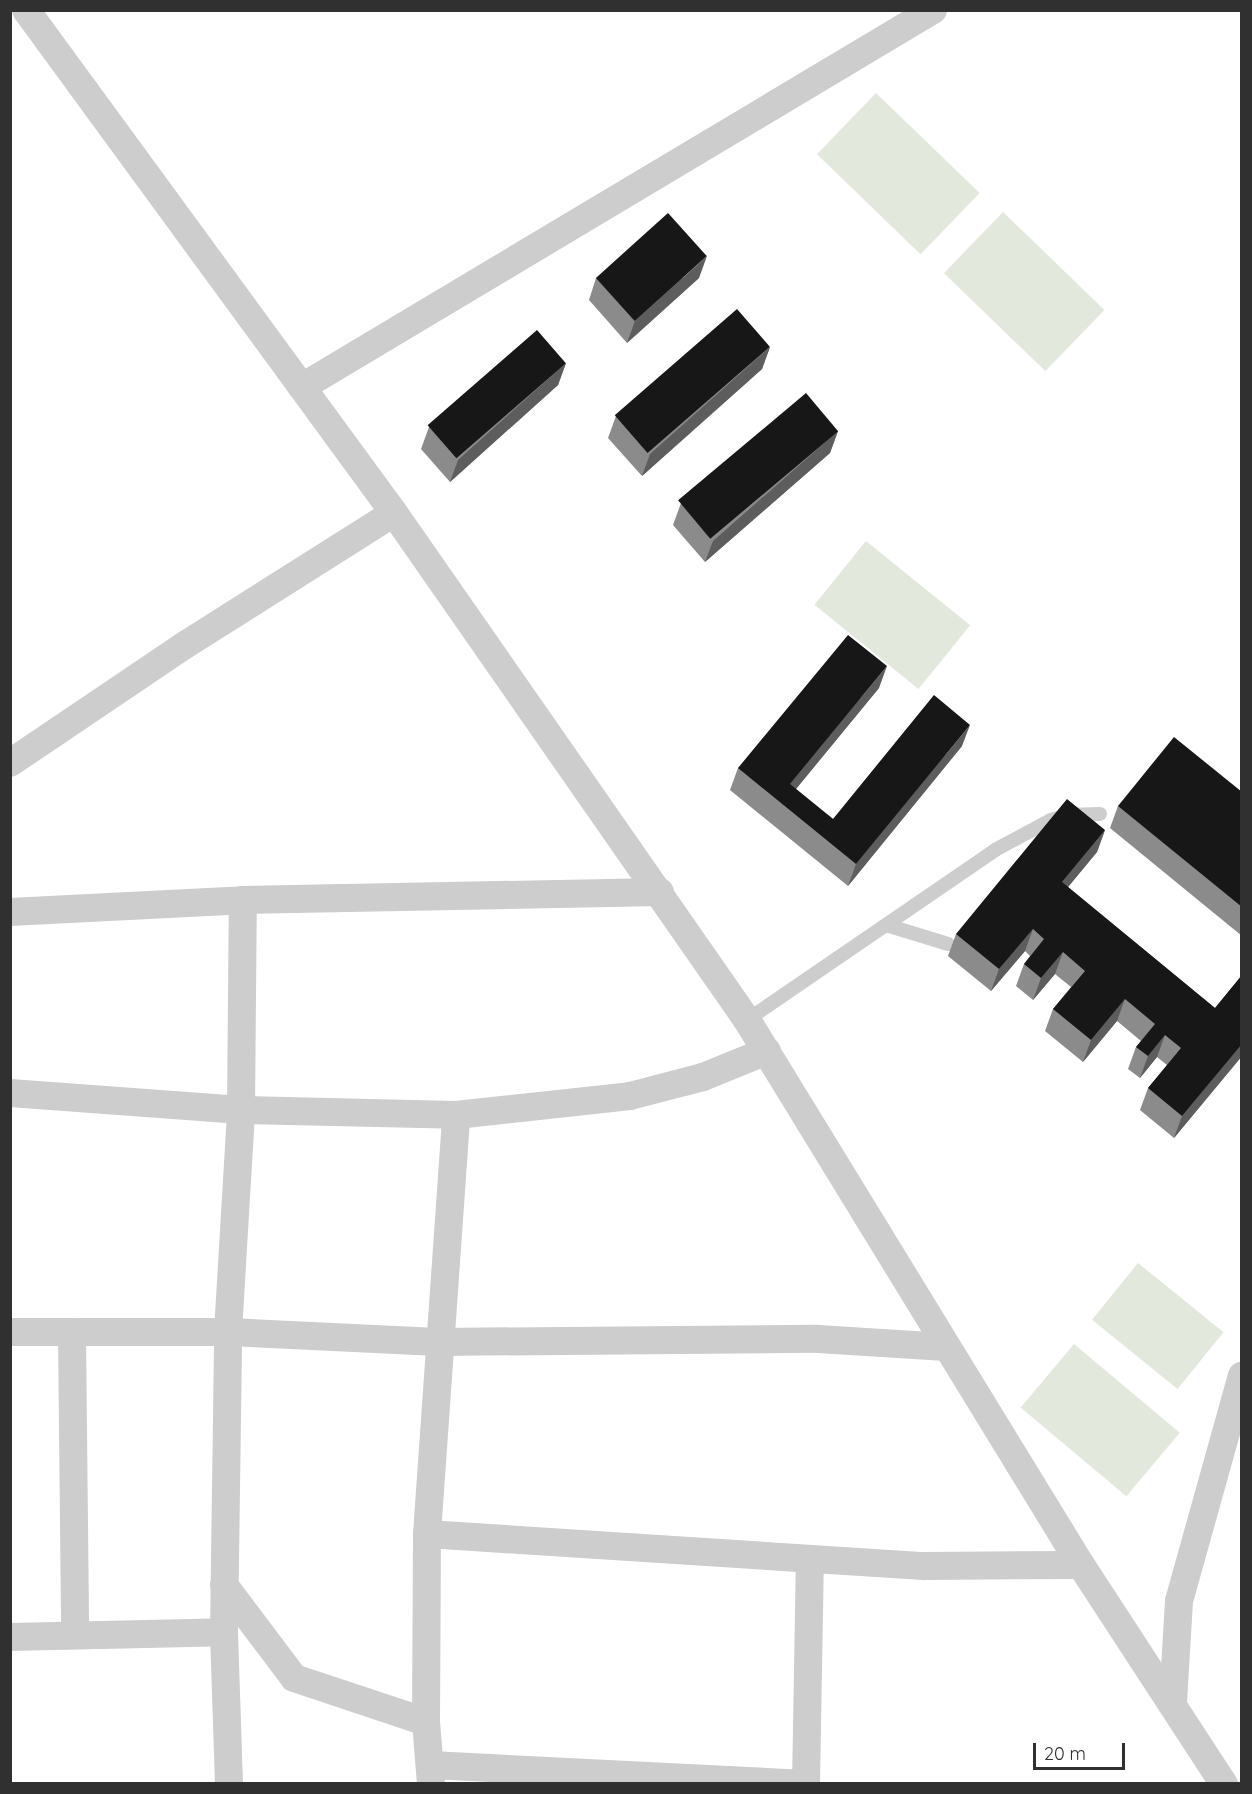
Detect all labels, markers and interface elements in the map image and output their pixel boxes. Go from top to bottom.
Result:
scale bar [1036,1731,1128,1769]
text: 20 m [1044,1742,1086,1765]

